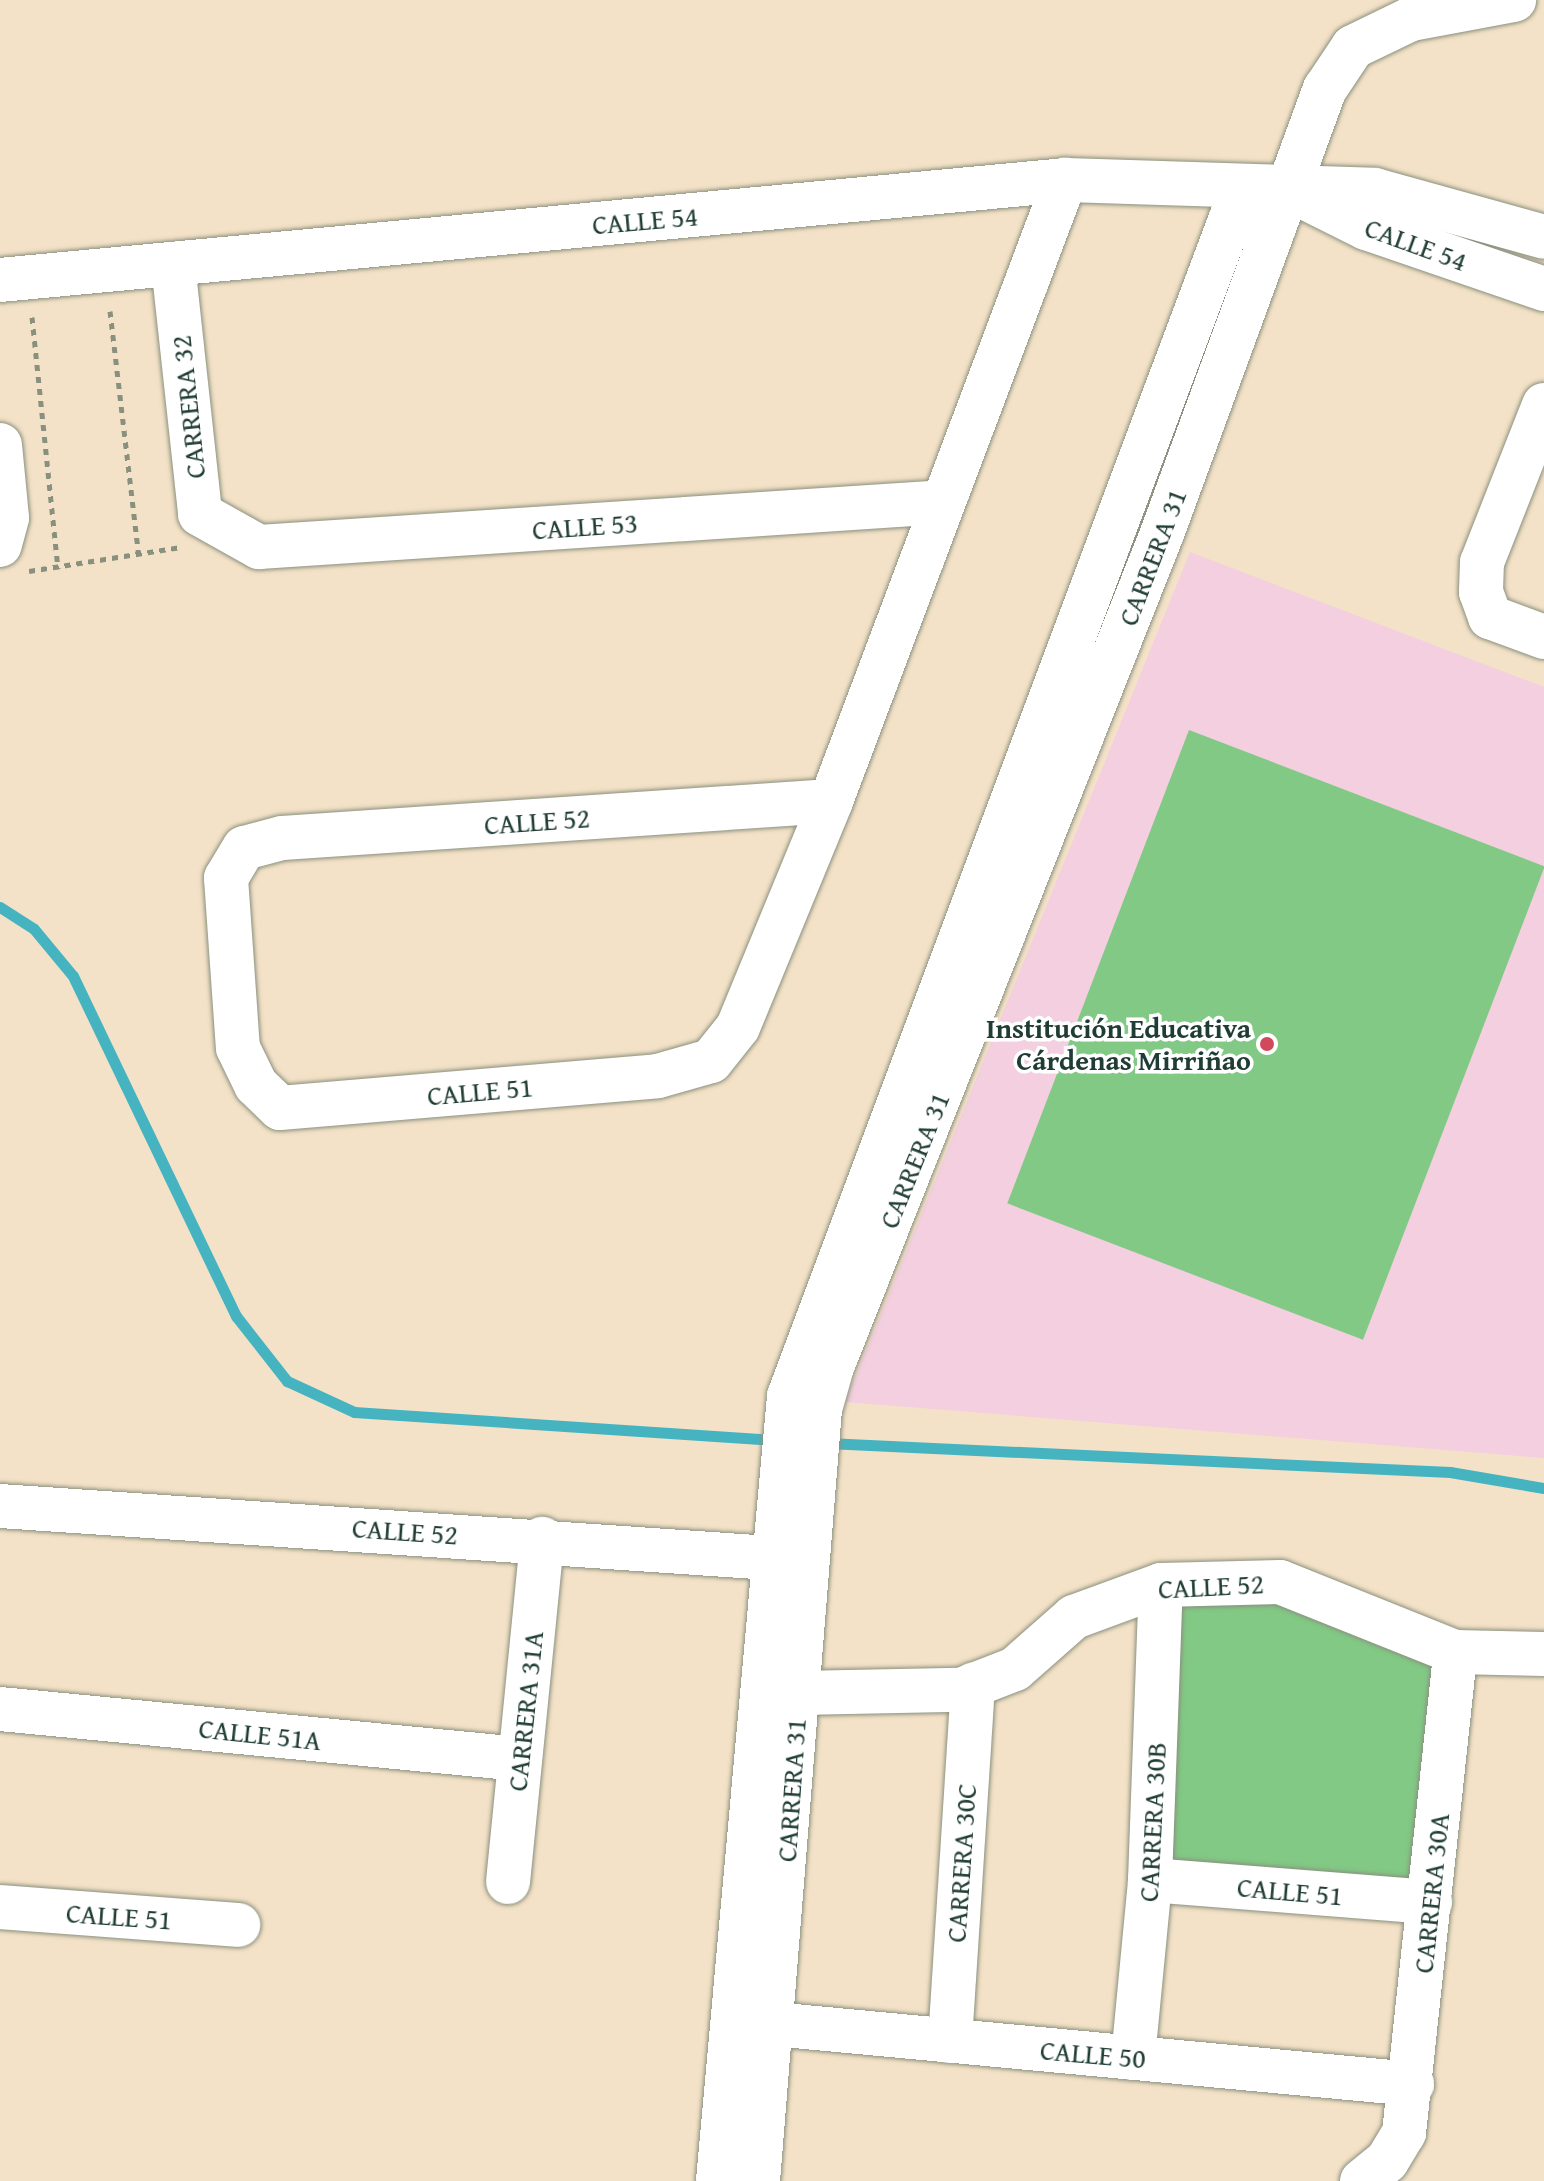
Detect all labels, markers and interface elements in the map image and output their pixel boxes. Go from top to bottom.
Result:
street label: CALLE 54 [591,199,699,241]
street label: CALLE 54 [1360,210,1472,278]
street label: CARRERA 32 [164,334,212,480]
street label: CARRERA 31 [1111,484,1193,630]
street label: CALLE 53 [531,506,639,546]
street label: CALLE 52 [483,801,591,841]
place label: Institución Educativa Cárdenas Mirriñao [986,1011,1251,1077]
marker: Institución Educativa Cárdenas Mirriñao [1258,1035,1276,1053]
street label: CALLE 51 [426,1070,534,1112]
street label: CARRERA 31 [871,1087,957,1233]
street label: CALLE 52 [351,1511,459,1551]
street label: CALLE 52 [1157,1566,1265,1606]
street label: CARRERA 31A [500,1629,550,1793]
street label: CALLE 51A [197,1711,323,1757]
street label: CARRERA 31 [769,1717,813,1863]
street label: CARRERA 30B [1131,1741,1173,1903]
street label: CARRERA 30C [939,1782,983,1944]
street label: CARRERA 30A [1406,1811,1456,1975]
street label: CALLE 51 [1236,1870,1344,1912]
street label: CALLE 51 [65,1896,173,1936]
street label: CALLE 50 [1039,2033,1147,2075]

